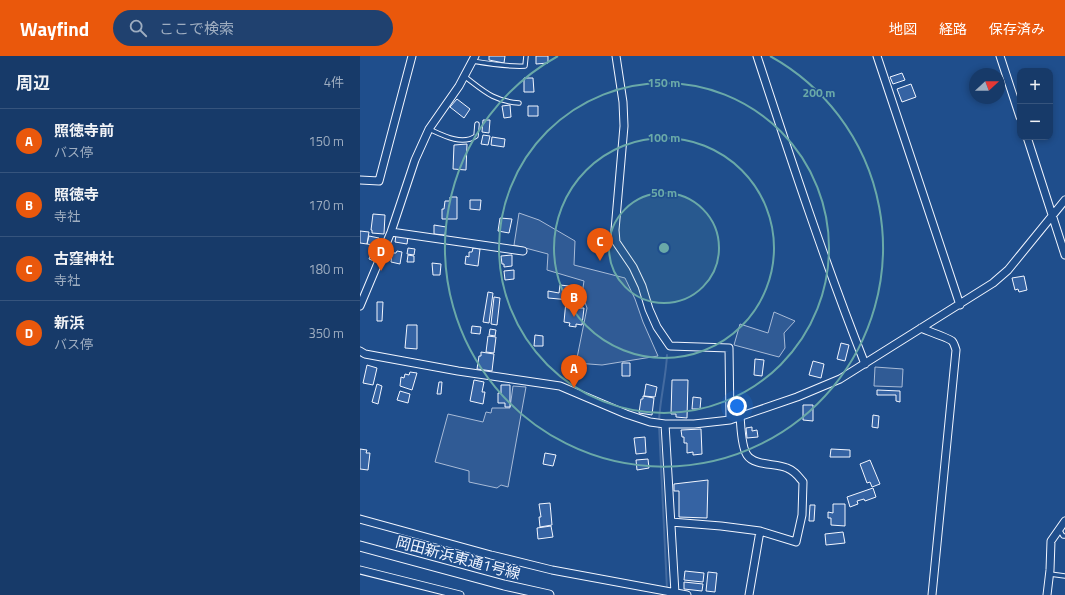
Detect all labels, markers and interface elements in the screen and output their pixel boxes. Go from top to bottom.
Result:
search box [113,10,393,46]
text: Wayfind [20,14,89,43]
icon: search [127,17,149,39]
text: ここで検索 [159,17,234,40]
text: 地図 [889,18,917,39]
text: 経路 [939,18,967,39]
text: 保存済み [989,18,1045,39]
north arrow [969,68,1005,104]
map controls [1017,68,1053,140]
button: + [1017,68,1053,104]
text: 周辺 [16,70,50,96]
text: 4件 [324,72,344,92]
text: 150 m [648,73,680,92]
text: 200 m [803,83,835,102]
button: − [1017,104,1053,140]
text: 照徳寺前 [54,119,114,142]
text: 100 m [648,128,680,147]
text: A [25,131,33,151]
text: 150 m [308,131,344,151]
text: バス停 [54,142,93,162]
text: 照徳寺 [54,183,99,206]
text: 50 m [651,183,677,202]
text: B [25,195,33,215]
text: 170 m [308,195,344,215]
text: 寺社 [54,206,80,226]
pin: C [587,228,613,261]
pin: D [368,238,394,271]
centre of rings [657,241,671,255]
text: 古窪神社 [54,247,114,270]
text: C [25,259,33,279]
text: 180 m [308,259,344,279]
text: 寺社 [54,270,80,290]
pin: B [561,284,587,317]
text: 新浜 [54,311,84,334]
text: D [25,323,33,343]
text: 350 m [308,323,344,343]
text: バス停 [54,334,93,354]
pin: A [561,355,587,388]
your location [727,396,747,416]
street label: 岡田新浜東通1号線 [393,530,523,585]

